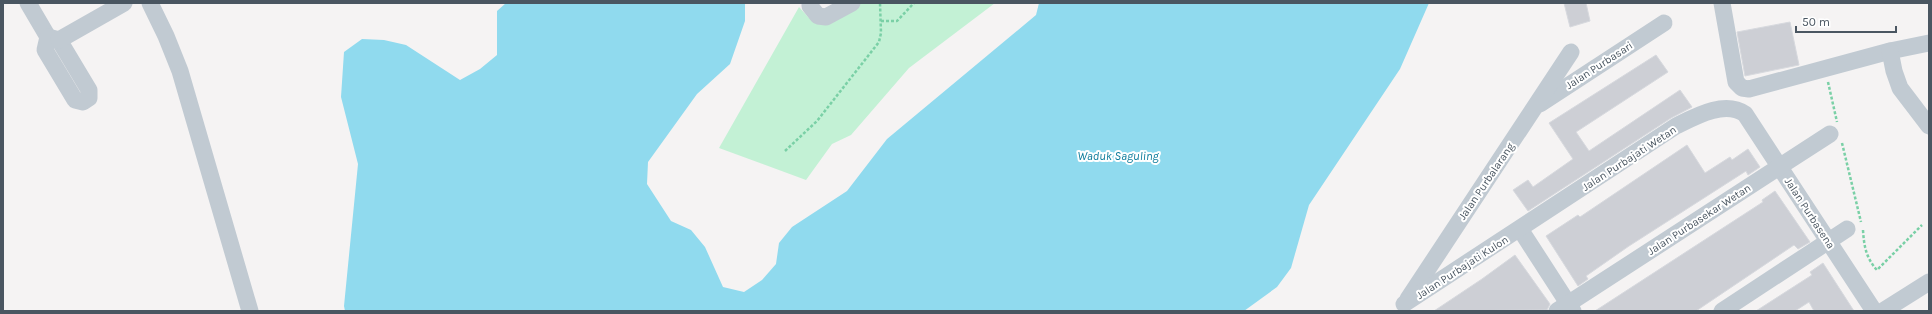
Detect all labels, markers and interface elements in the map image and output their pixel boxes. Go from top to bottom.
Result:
scale bar [1796,8,1896,34]
text: 50 m [1802,15,1830,29]
street label: Jalan Purbasari [1563,39,1635,92]
street label: Jalan Purbajati Wetan [1580,123,1679,194]
street label: Jalan Purbalarang [1456,140,1517,222]
water label: Waduk Saguling [1077,149,1159,163]
street label: Jalan Purbasena [1782,175,1837,251]
street label: Jalan Purbasekar Wetan [1645,181,1753,258]
street label: Jalan Purbajati Kulon [1414,233,1511,302]

